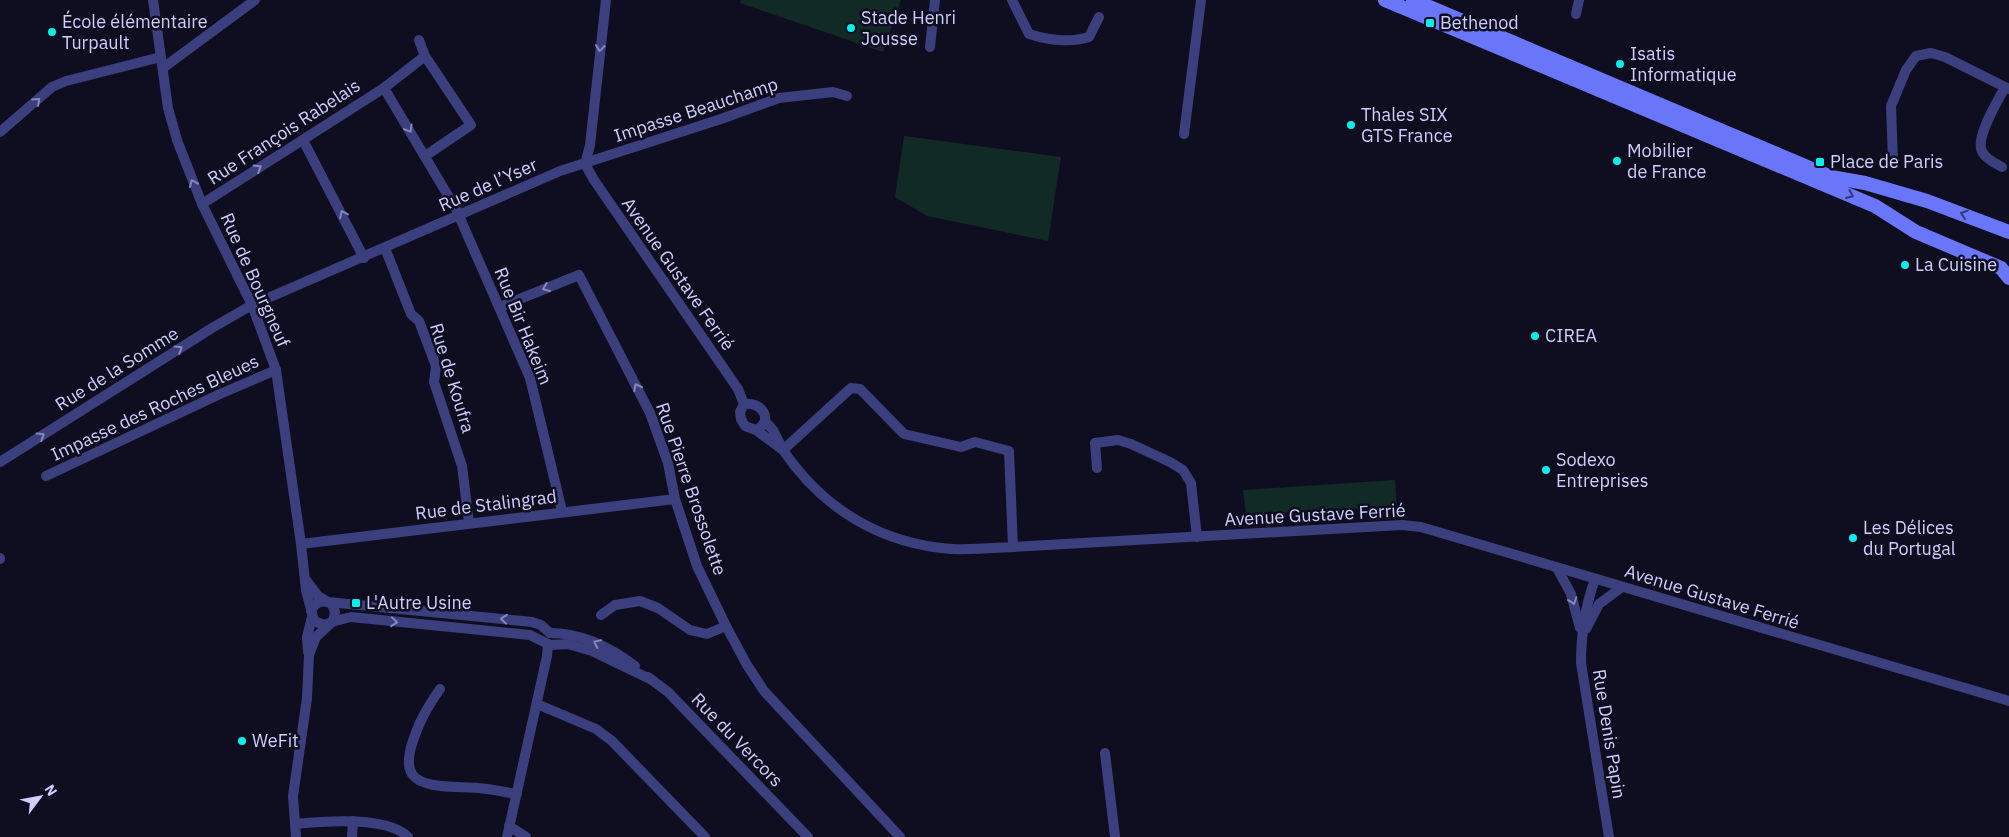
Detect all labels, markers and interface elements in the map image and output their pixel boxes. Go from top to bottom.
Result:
place label: Stade Henri Jousse [861,6,956,50]
place label: École élémentaire Turpault [62,10,208,54]
place label: Bethenod [1440,11,1519,34]
marker: Bethenod [1424,17,1436,29]
marker: Stade Henri Jousse [845,22,857,34]
marker: École élémentaire Turpault [46,26,58,38]
place label: Isatis Informatique [1630,42,1737,86]
one-way arrow [595,45,606,53]
marker: Isatis Informatique [1614,58,1626,70]
street label: Impasse Beauchamp [611,72,781,147]
street label: Rue François Rabelais [203,74,364,190]
one-way arrow [31,97,40,106]
place label: Thales SIX GTS France [1361,103,1453,147]
marker: Thales SIX GTS France [1345,119,1357,131]
one-way arrow [402,124,412,133]
place label: Mobilier de France [1627,139,1707,183]
place label: Place de Paris [1830,150,1943,173]
street label: Rue de l’Yser [435,152,541,217]
marker: Mobilier de France [1611,155,1623,167]
marker: Place de Paris [1814,156,1826,168]
one-way arrow [253,165,262,175]
one-way arrow [189,179,200,188]
one-way arrow [1845,189,1854,200]
street label: Avenue Gustave Ferrié [617,193,740,355]
street label: Rue de Bourgneuf [216,209,295,351]
one-way arrow [339,210,349,219]
one-way arrow [1960,210,1968,220]
place label: La Cuisine [1915,253,1997,276]
marker: La Cuisine [1899,259,1911,271]
street label: Rue Bir Hakeim [489,264,557,388]
one-way arrow [542,282,551,293]
street label: Rue de Koufra [425,320,480,436]
street label: Rue de la Somme [51,321,183,416]
place label: CIREA [1545,324,1597,347]
marker: CIREA [1529,330,1541,342]
one-way arrow [173,346,182,355]
street label: Impasse des Roches Bleues [47,349,262,466]
one-way arrow [633,383,643,392]
street label: Rue Pierre Brossolette [651,399,732,578]
one-way arrow [36,432,45,442]
place label: Sodexo Entreprises [1556,448,1648,492]
marker: Sodexo Entreprises [1540,464,1552,476]
street label: Rue de Stalingrad [414,484,558,525]
street label: Avenue Gustave Ferrié [1224,498,1406,531]
place label: Les Délices du Portugal [1863,516,1956,560]
marker: Les Délices du Portugal [1847,532,1859,544]
street label: Avenue Gustave Ferrié [1622,559,1802,634]
place label: L'Autre Usine [366,591,472,614]
one-way arrow [1567,596,1577,604]
marker: L'Autre Usine [350,597,362,609]
one-way arrow [500,614,508,625]
one-way arrow [390,616,398,627]
one-way arrow [593,639,602,650]
street label: Rue Denis Papin [1588,667,1631,800]
street label: Rue du Vercors [687,688,788,792]
place label: WeFit [252,729,299,752]
marker: WeFit [236,735,248,747]
north arrow [15,772,65,822]
text: N [41,781,61,799]

